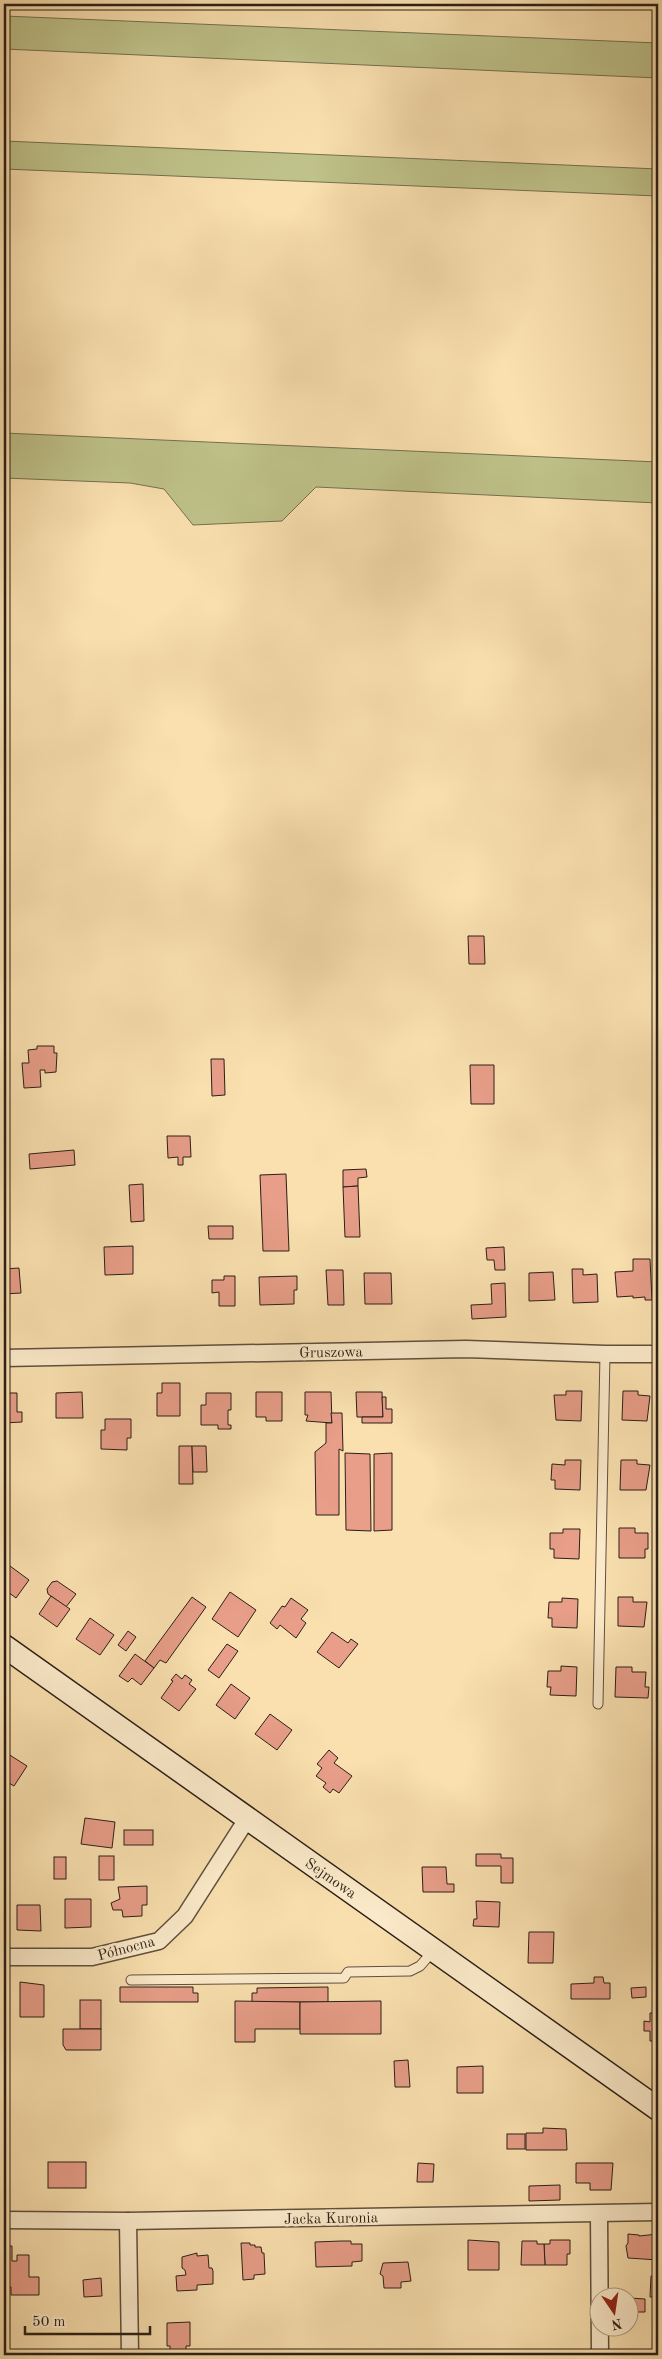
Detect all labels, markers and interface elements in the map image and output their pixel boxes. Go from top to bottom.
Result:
street label: Gruszowa [299,1345,364,1362]
street label: Sejmowa [302,1856,359,1903]
street label: Północna [96,1934,157,1964]
street label: Jacka Kuronia [284,2211,379,2228]
north arrow [590,2286,640,2336]
scale bar [25,2304,150,2336]
text: 50 m [32,2315,66,2330]
text: N [610,2316,623,2332]

